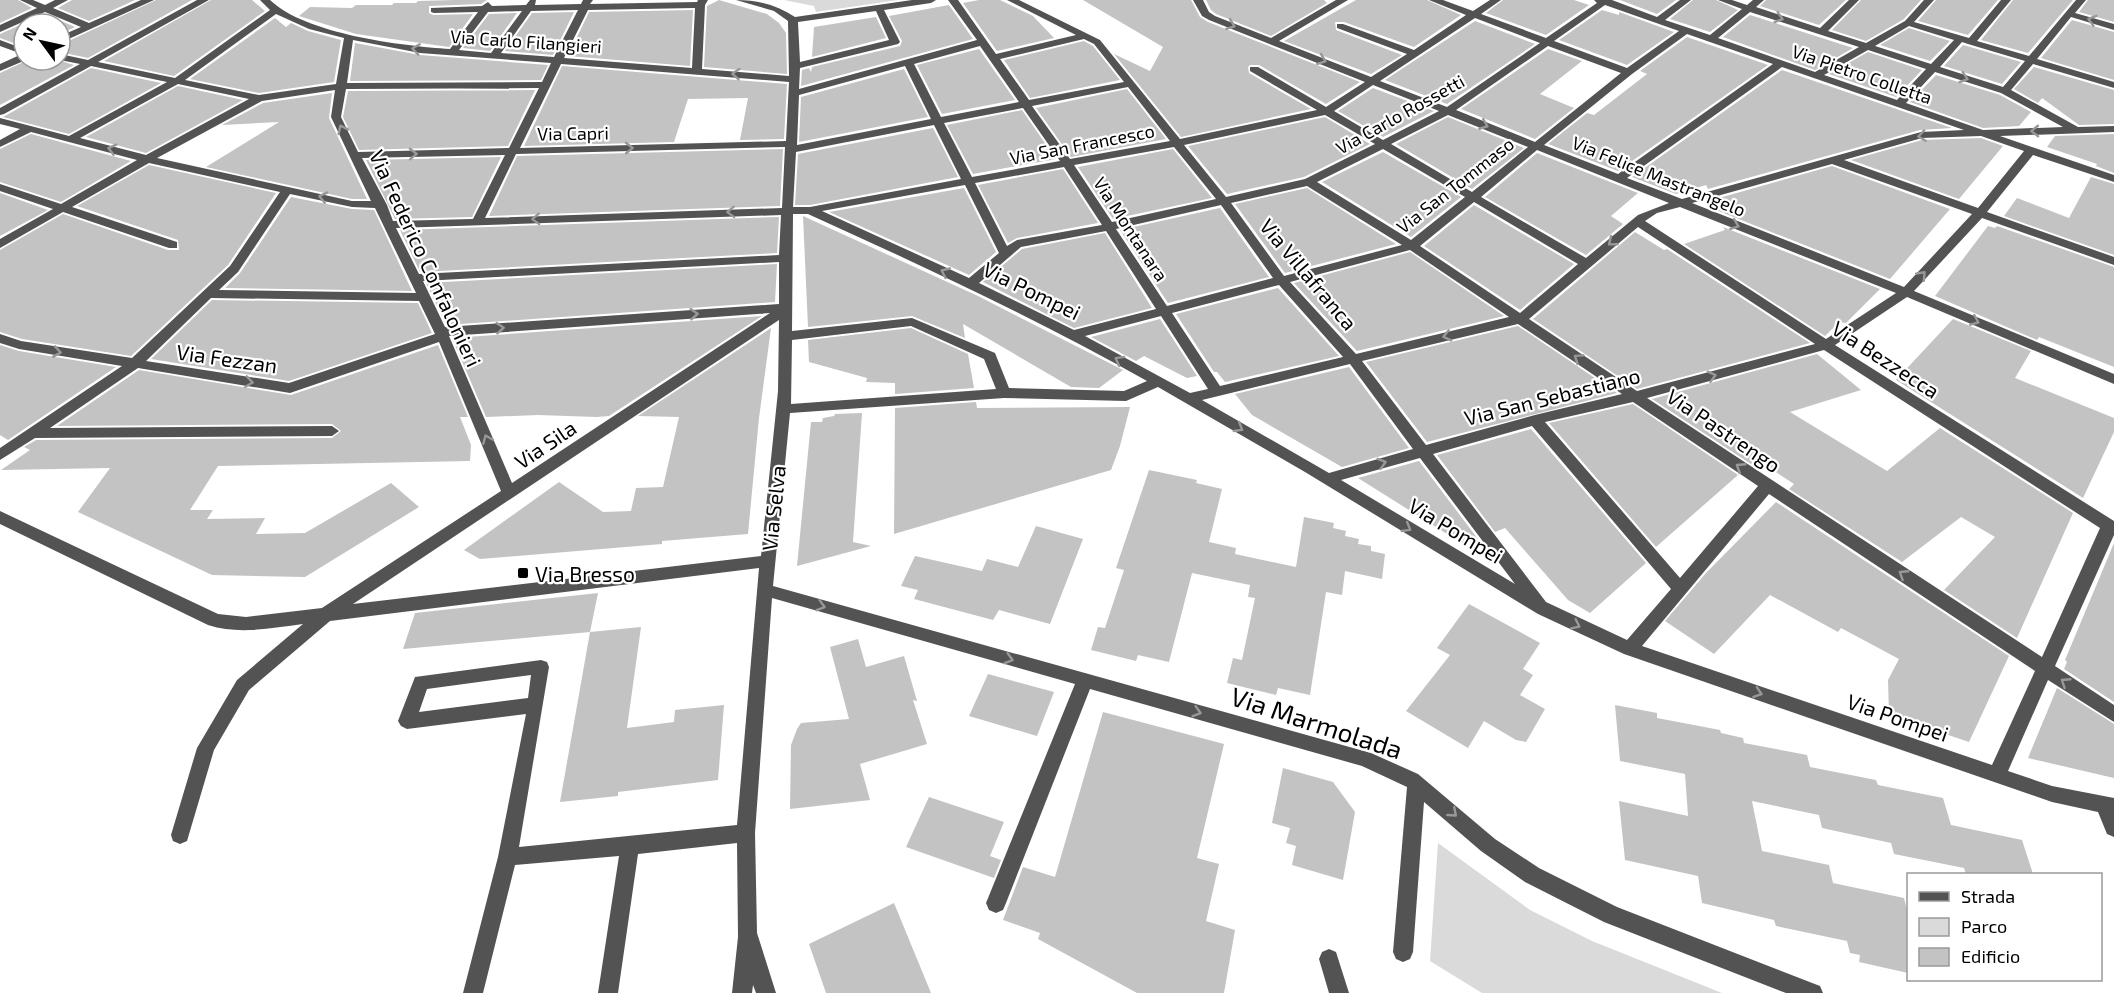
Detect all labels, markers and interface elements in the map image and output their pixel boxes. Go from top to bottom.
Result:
one-way arrow [1773,11,1784,23]
north arrow [12,12,72,72]
one-way arrow [2087,15,2098,27]
one-way arrow [1225,18,1236,30]
text: N [18,24,40,44]
street label: Via Carlo Filangieri [449,25,603,57]
street label: Via Pietro Colletta [1789,40,1935,108]
one-way arrow [411,43,421,55]
one-way arrow [1316,53,1326,66]
one-way arrow [732,68,741,81]
street label: Via Carlo Rossetti [1332,70,1468,158]
one-way arrow [1958,71,1969,83]
one-way arrow [1478,118,1489,130]
street label: Via San Francesco [1008,119,1156,169]
street label: Via Capri [537,121,609,145]
one-way arrow [338,124,350,135]
one-way arrow [2030,125,2039,138]
one-way arrow [1917,129,1927,141]
street label: Via Felice Mastrangelo [1569,131,1749,221]
street label: Via San Tommaso [1392,132,1518,238]
one-way arrow [625,142,634,154]
one-way arrow [108,144,118,156]
street label: Via Federico Confalonieri [365,146,487,370]
one-way arrow [409,147,418,160]
street label: Via Montanara [1089,173,1173,285]
one-way arrow [318,192,328,205]
one-way arrow [726,206,735,218]
one-way arrow [532,213,541,226]
street label: Via Villafranca [1255,213,1363,335]
one-way arrow [1729,218,1740,230]
one-way arrow [1608,234,1619,245]
street label: Via Pompei [979,256,1085,324]
one-way arrow [941,268,952,280]
one-way arrow [1915,272,1926,282]
one-way arrow [690,308,699,321]
one-way arrow [1968,314,1979,326]
street label: Via Bezzecca [1828,315,1944,403]
one-way arrow [495,322,504,335]
one-way arrow [1442,329,1452,342]
street label: Via Fezzan [175,339,279,377]
one-way arrow [51,345,61,358]
one-way arrow [1574,354,1585,365]
one-way arrow [1115,356,1125,367]
street label: Via San Sebastiano [1461,362,1643,430]
one-way arrow [1706,371,1717,383]
one-way arrow [245,376,254,388]
street label: Via Pastrengo [1662,383,1786,477]
street label: Via Sila [509,414,581,474]
one-way arrow [1233,421,1243,432]
one-way arrow [482,434,494,445]
one-way arrow [1376,458,1387,470]
one-way arrow [1735,463,1746,474]
street label: Via Selva [756,464,790,552]
street label: Via Pompei [1404,492,1508,568]
one-way arrow [1401,520,1411,532]
place label: Via Bresso [535,561,635,586]
marker: Via Bresso [516,566,530,580]
one-way arrow [1898,570,1909,581]
one-way arrow [816,599,826,611]
one-way arrow [1569,618,1580,629]
one-way arrow [1003,652,1014,664]
one-way arrow [2061,678,2072,689]
street label: Via Marmolada [1227,680,1407,764]
one-way arrow [1752,685,1763,698]
street label: Via Pompei [1844,688,1952,746]
one-way arrow [1192,704,1202,717]
one-way arrow [1446,806,1457,817]
legend [1907,873,2102,981]
text: Strada [1961,885,2015,907]
text: Parco [1961,915,2007,937]
text: Edificio [1961,945,2020,967]

